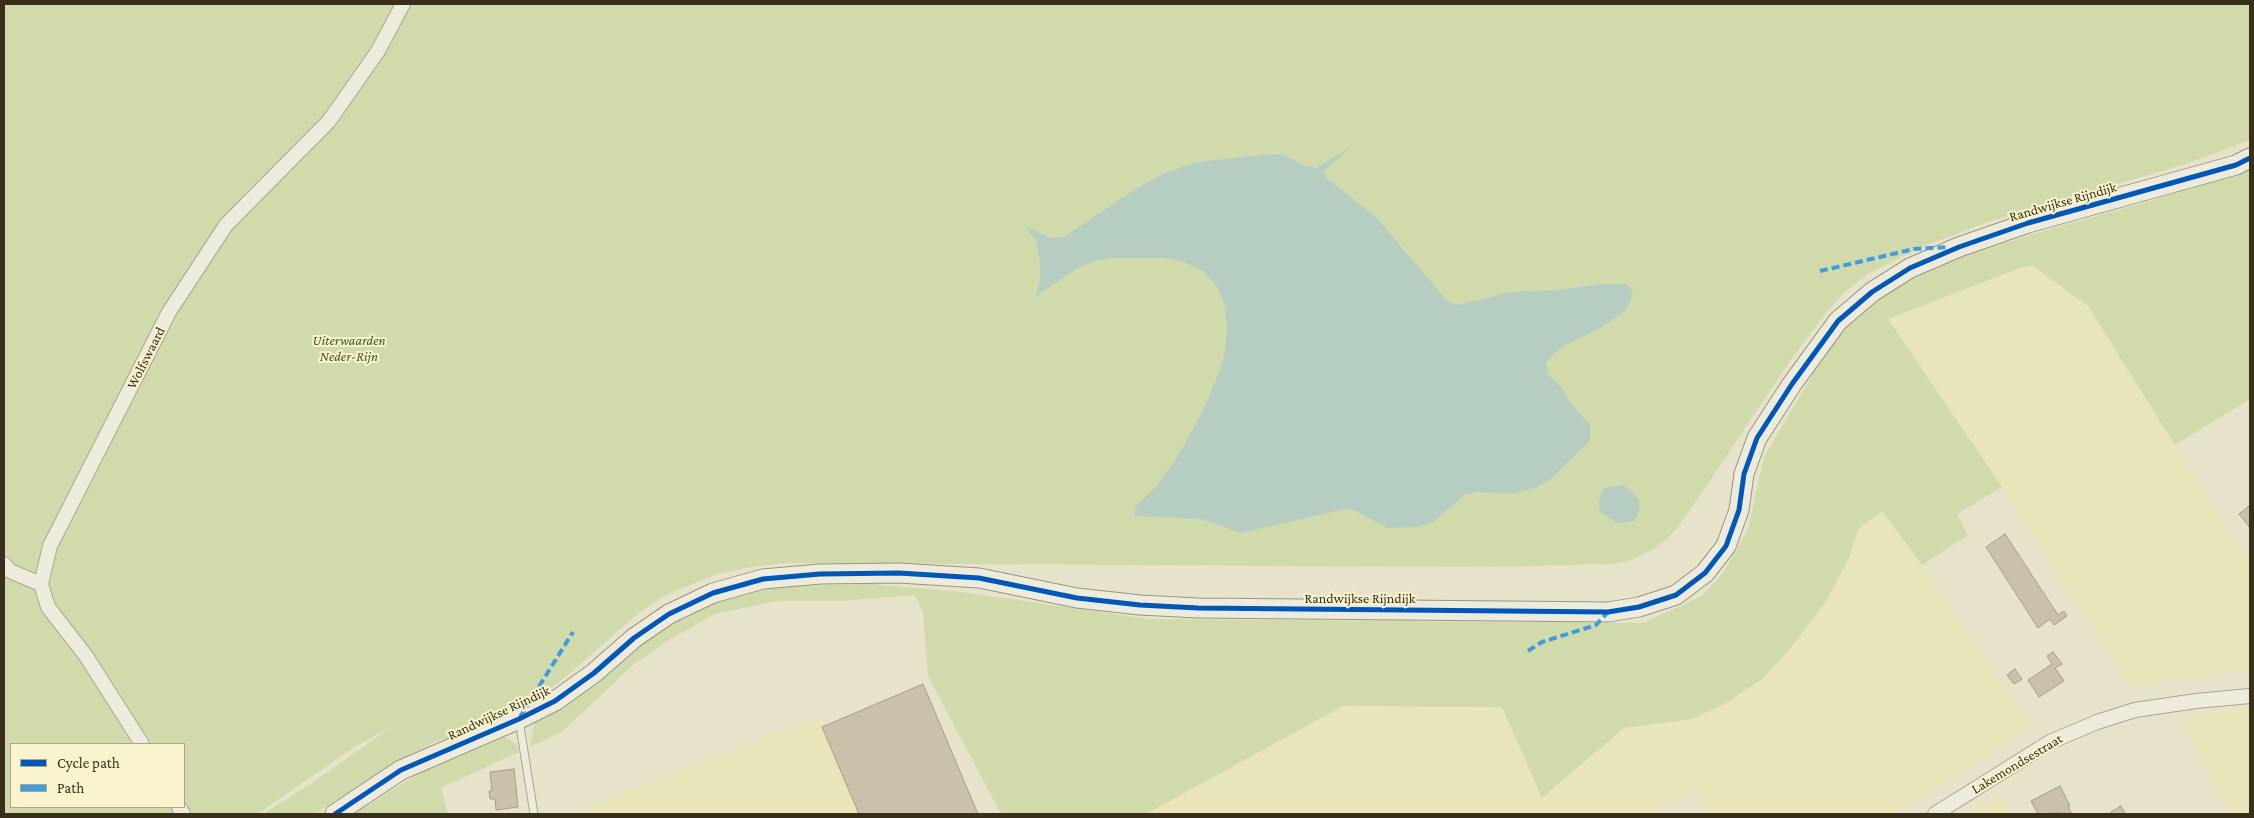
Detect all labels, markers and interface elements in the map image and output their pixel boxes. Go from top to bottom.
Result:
street label: Randwijkse Rijndijk [2007,179,2119,225]
street label: Wolfswaard [123,324,169,392]
park label: Uiterwaarden Neder-Rijn [312,333,386,366]
street label: Randwijkse Rijndijk [1305,591,1415,607]
street label: Randwijkse Rijndijk [445,682,553,744]
street label: Lakemondsestraat [1968,730,2066,798]
legend [10,743,185,808]
text: Cycle path [57,755,120,771]
text: Path [57,780,84,796]

